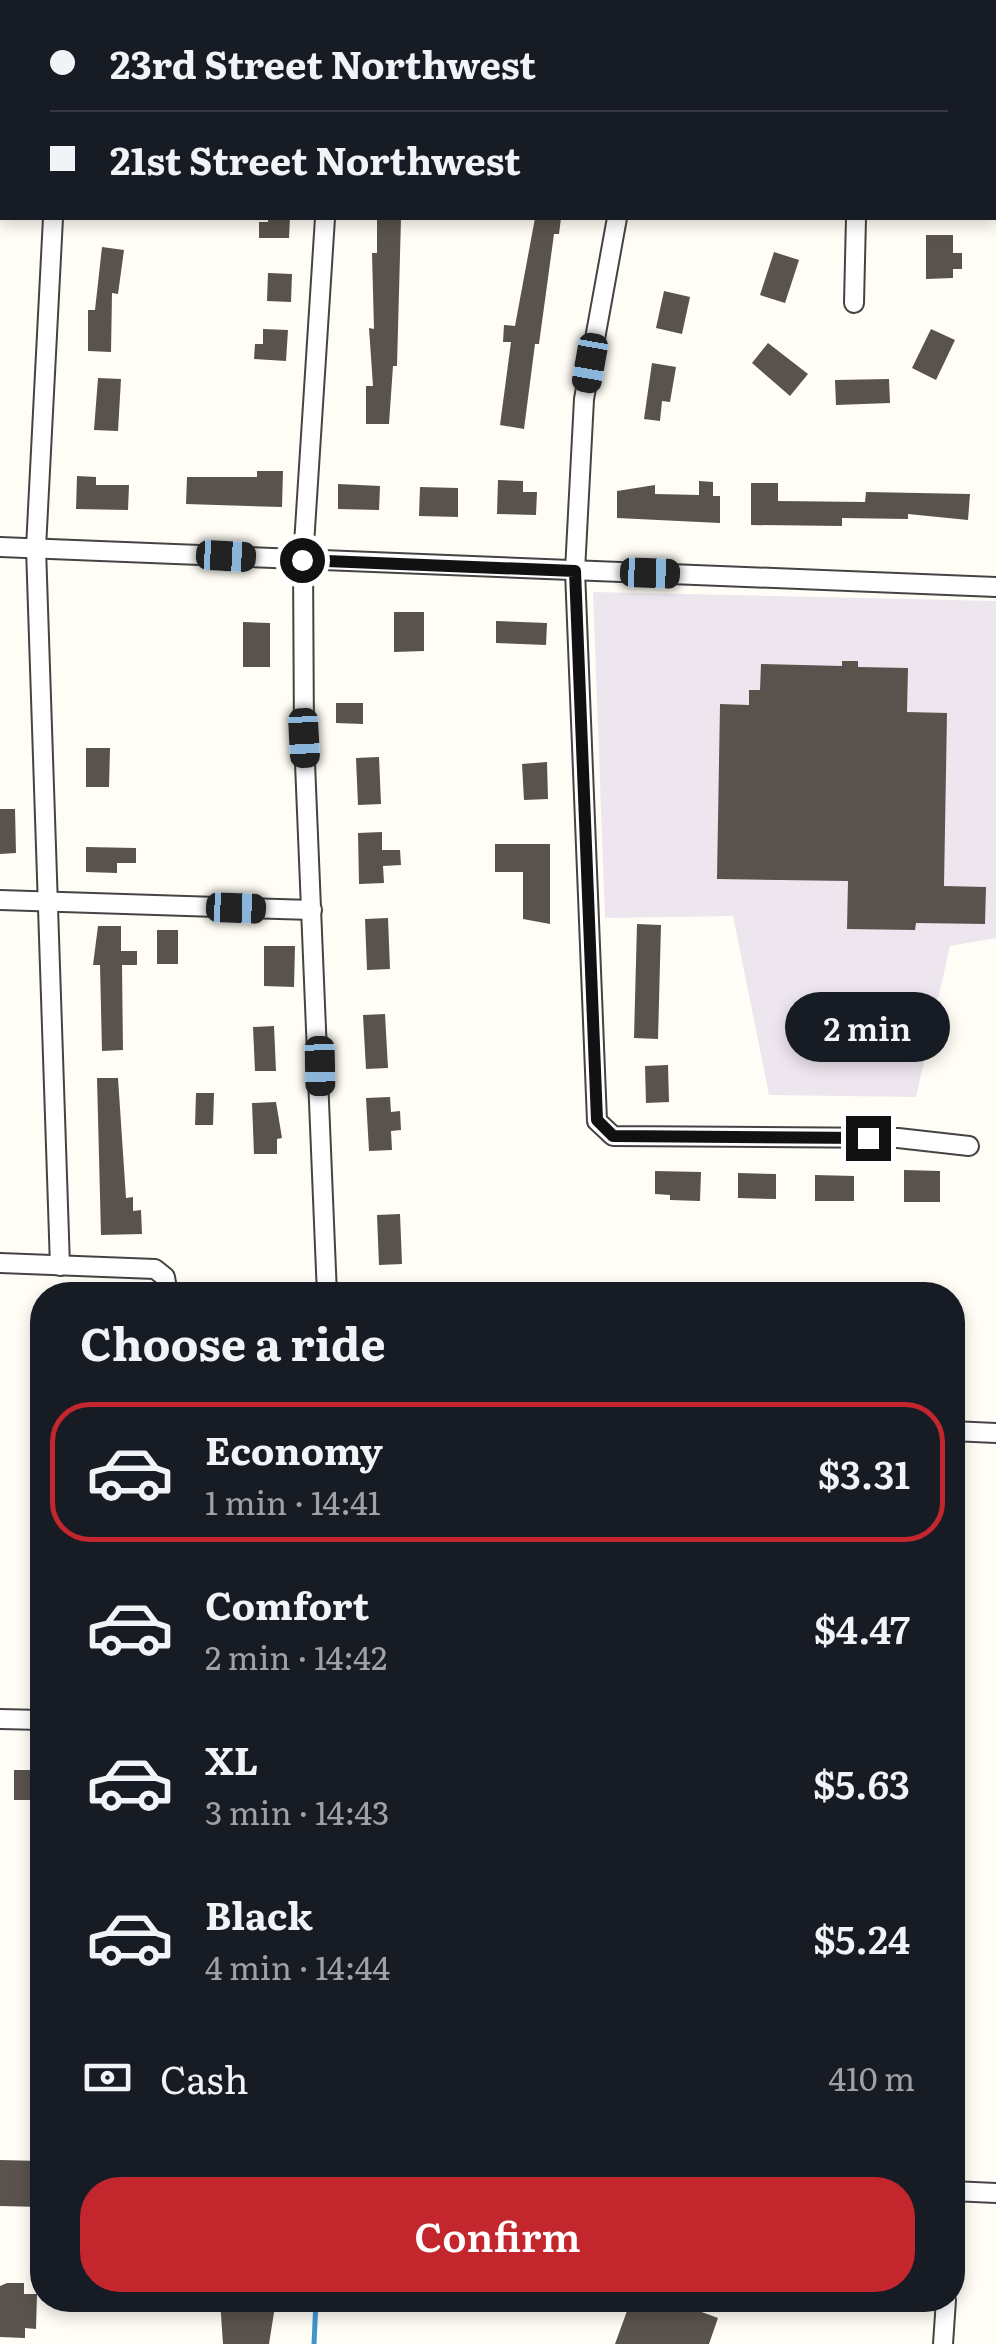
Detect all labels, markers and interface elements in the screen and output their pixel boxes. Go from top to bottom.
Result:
text: 23rd Street Northwest [110,34,536,91]
text: 21st Street Northwest [110,130,521,187]
car [570,331,610,395]
route start [280,538,325,583]
car [195,539,257,573]
car [619,557,681,589]
car [287,707,321,769]
car [205,892,267,924]
callout: 2 min [786,993,950,1063]
text: 2 min [824,1003,911,1051]
car [304,1036,336,1096]
route end [846,1116,891,1161]
text: Choose a ride [80,1308,386,1375]
text: Economy [205,1420,383,1477]
icon: car [85,1427,175,1517]
text: $3.31 [818,1444,910,1501]
text: 1 min · 14:41 [205,1477,381,1525]
text: Comfort [205,1575,369,1632]
icon: car [85,1582,175,1672]
text: $4.47 [814,1599,910,1656]
text: 2 min · 14:42 [205,1632,387,1680]
text: XL [205,1730,258,1787]
icon: car [85,1737,175,1827]
text: $5.63 [813,1754,910,1811]
text: 3 min · 14:43 [205,1787,389,1835]
text: Black [205,1885,313,1942]
icon: car [85,1892,175,1982]
text: $5.24 [813,1909,910,1966]
text: 4 min · 14:44 [205,1942,390,1990]
text: Cash [160,2049,249,2106]
icon: cash [80,2050,135,2105]
text: 410 m [828,2053,915,2101]
button: Confirm [80,2177,915,2292]

